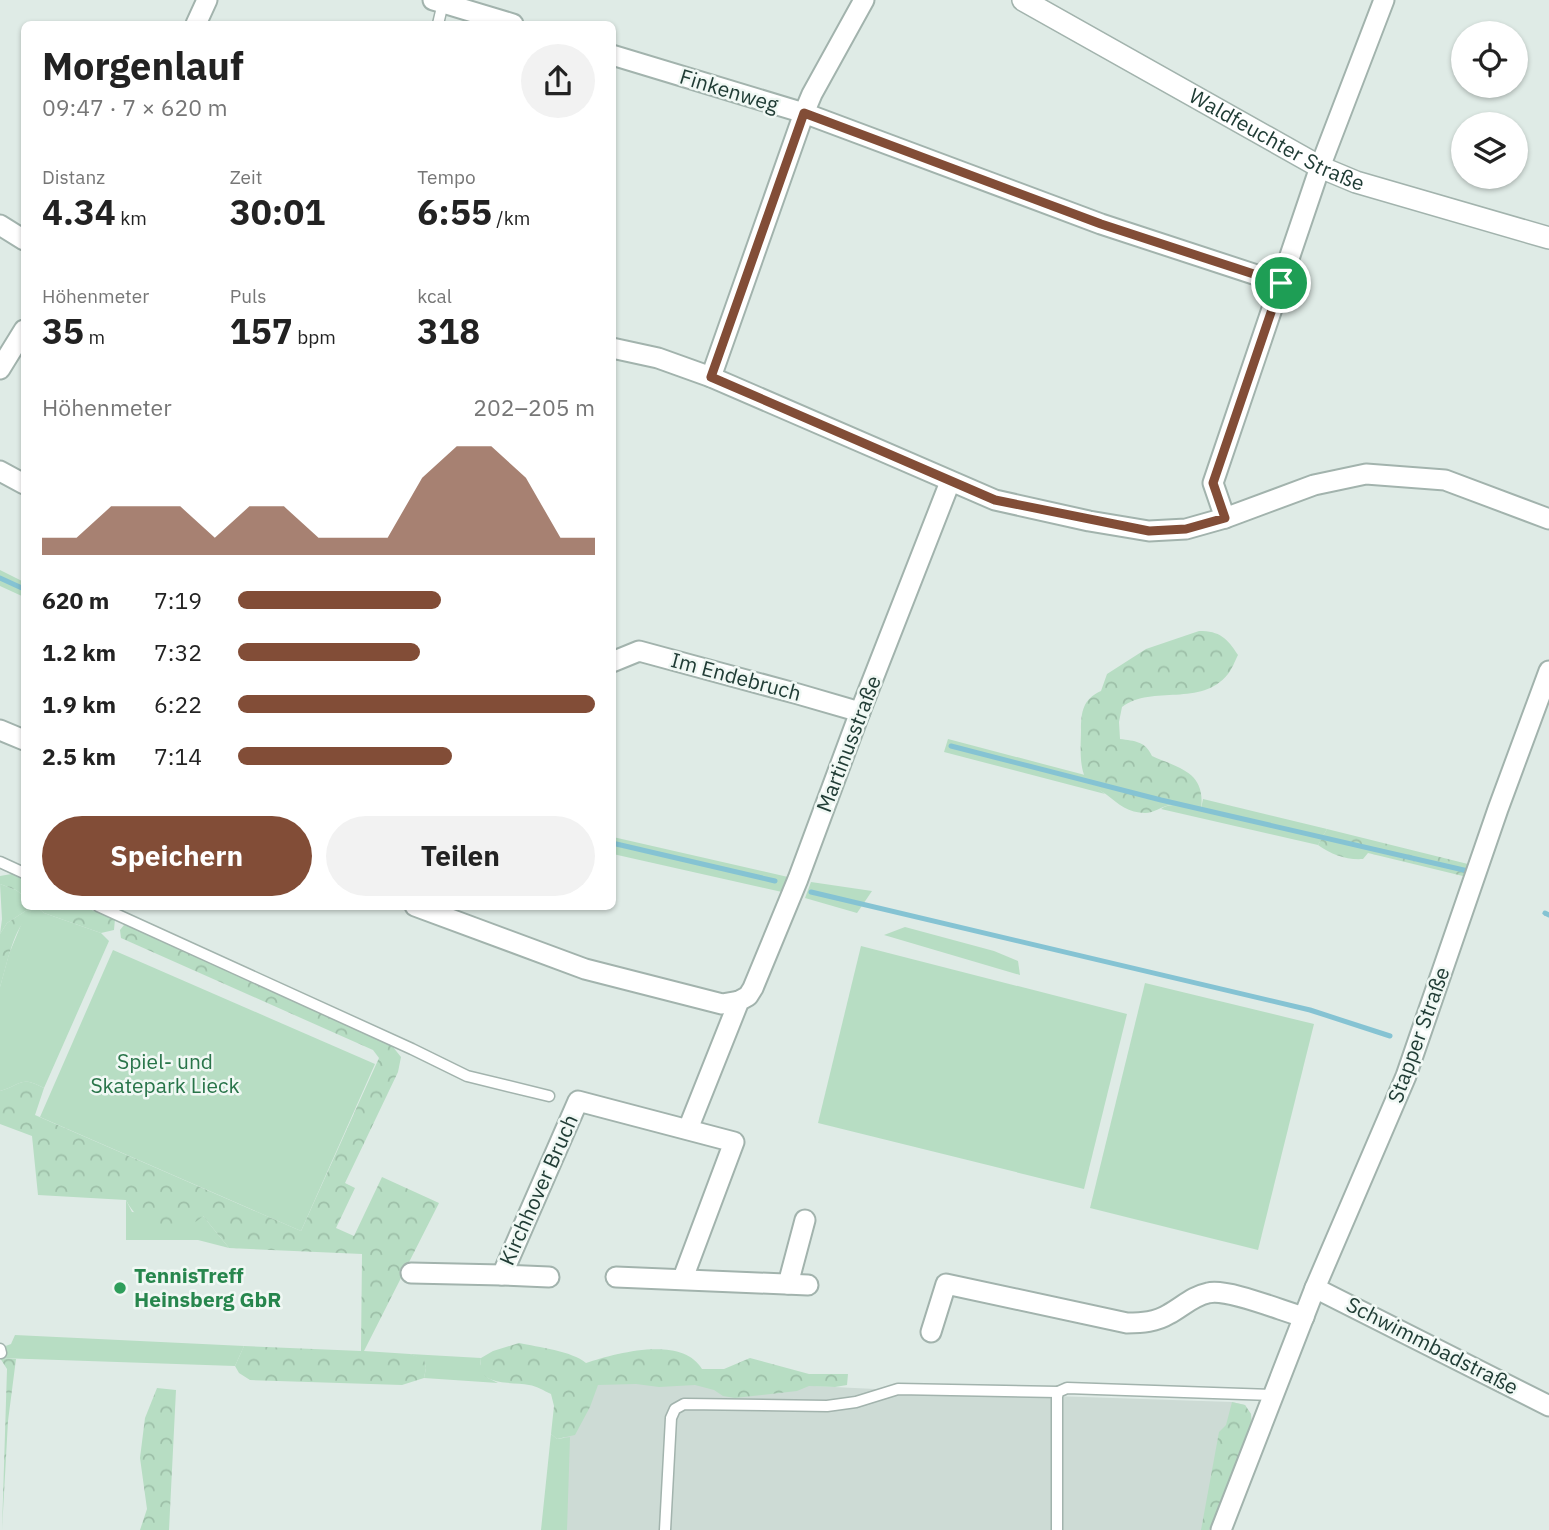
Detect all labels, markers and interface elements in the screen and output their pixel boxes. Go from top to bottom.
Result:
map controls [1451,21,1528,189]
button: locate [1451,21,1528,98]
text: Morgenlauf [42,41,244,90]
button: share [521,44,595,118]
street label: Finkenweg [677,62,782,118]
street label: Waldfeuchter Straße [1184,81,1368,197]
text: 09:47 · 7 × 620 m [42,92,228,122]
button: layers [1451,112,1528,189]
text: Distanz [42,165,105,189]
text: Zeit [230,165,262,189]
text: Tempo [417,165,476,189]
text: 4.34 [42,189,116,235]
text: 30:01 [230,189,325,235]
text: 6:55 [417,189,492,235]
text: km [116,206,147,230]
text: /km [492,206,530,230]
pin [1251,253,1311,313]
icon: arrive [1262,264,1300,302]
text: Höhenmeter [42,284,149,308]
text: Puls [230,284,266,308]
text: kcal [417,284,452,308]
text: 35 [42,308,84,354]
text: 157 [230,308,293,354]
text: 318 [417,308,480,354]
text: m [84,325,105,349]
text: bpm [293,325,336,349]
text: Höhenmeter [42,392,172,422]
text: 202–205 m [473,392,595,422]
text: 620 m [42,585,109,615]
text: 7:19 [154,585,202,615]
text: 1.2 km [42,637,116,667]
text: 7:32 [154,637,202,667]
street label: Im Endebruch [668,645,805,707]
street label: Martinusstraße [809,671,887,816]
text: 1.9 km [42,689,116,719]
text: 6:22 [154,689,202,719]
text: 2.5 km [42,741,116,771]
text: 7:14 [154,741,202,771]
button: Speichern [42,816,312,896]
button: Teilen [326,816,595,896]
street label: Stapper Straße [1380,963,1456,1107]
park label: Spiel- und Skatepark Lieck [90,1047,240,1099]
street label: Kirchhover Bruch [492,1110,584,1269]
place label: TennisTreff Heinsberg GbR [134,1261,281,1313]
marker: TennisTreff Heinsberg GbR [112,1280,128,1296]
street label: Schwimmbadstraße [1342,1290,1523,1401]

